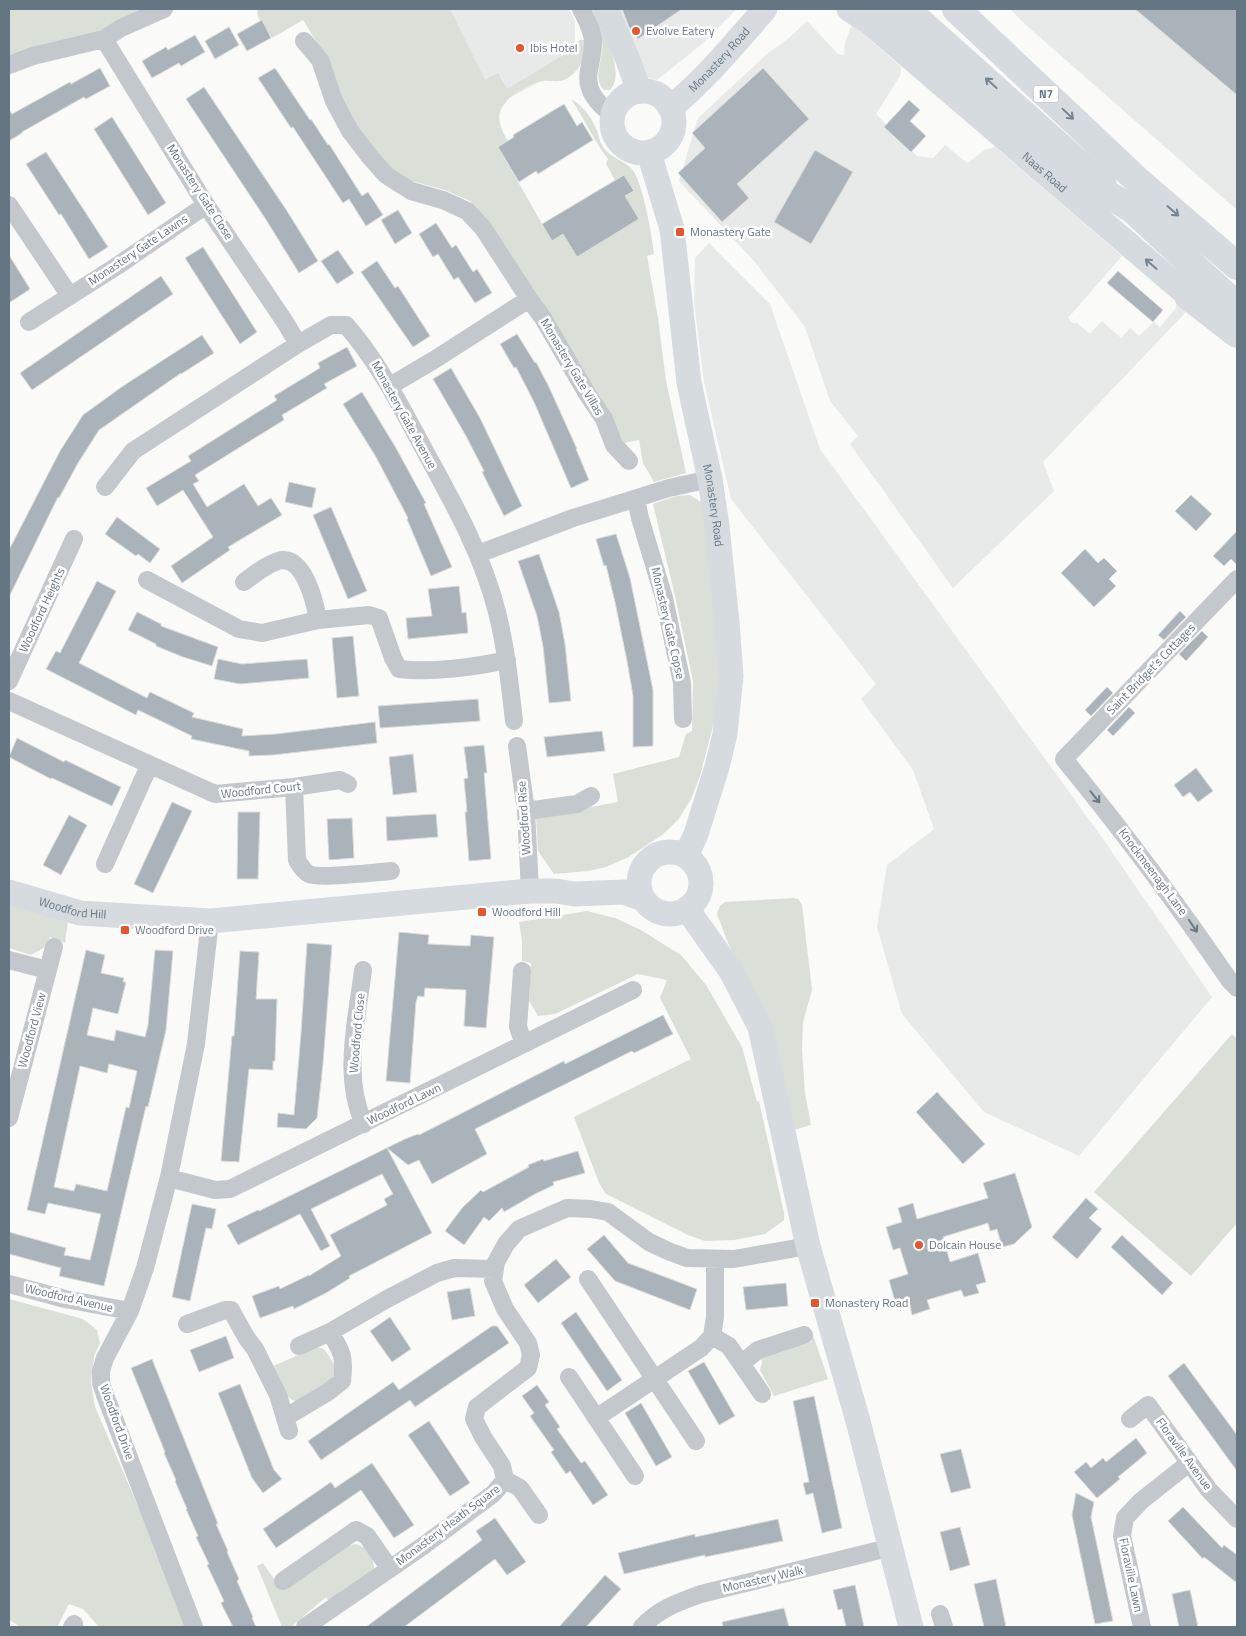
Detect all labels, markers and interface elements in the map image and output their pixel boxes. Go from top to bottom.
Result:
place label: Evolve Eatery [646,21,715,40]
street label: Monastery Road [684,23,754,97]
marker: Evolve Eatery [630,25,642,37]
place label: Ibis Hotel [530,38,577,57]
marker: Ibis Hotel [514,42,526,54]
one-way arrow [985,77,998,89]
road number: N7 [1034,86,1058,102]
one-way arrow [1062,108,1074,120]
street label: Monastery Gate Close [162,140,239,243]
street label: Naas Road [1018,147,1072,197]
one-way arrow [1167,205,1180,216]
street label: Monastery Gate Lawns [84,209,192,290]
place label: Monastery Gate [690,222,771,241]
marker: Monastery Gate [674,226,686,238]
one-way arrow [1145,258,1158,270]
street label: Monastery Gate Villas [536,315,609,419]
street label: Monastery Gate Avenue [367,357,442,472]
street label: Monastery Road [698,462,729,547]
street label: Woodford Heights [14,564,70,655]
street label: Monastery Gate Copse [646,565,691,681]
street label: Saint Bridget's Cottages [1102,618,1200,719]
street label: Woodford Court [220,776,303,803]
street label: Woodford Rise [511,780,536,856]
one-way arrow [1089,790,1100,803]
street label: Knockmeenagh Lane [1114,824,1192,919]
street label: Woodford Hill [37,891,107,924]
place label: Woodford Hill [492,902,561,921]
marker: Woodford Hill [476,906,488,918]
one-way arrow [1188,919,1198,933]
place label: Woodford Drive [135,920,214,939]
marker: Woodford Drive [119,924,131,936]
street label: Woodford View [12,990,51,1070]
street label: Woodford Close [344,992,369,1074]
street label: Woodford Lawn [364,1077,444,1130]
place label: Dolcain House [929,1235,1001,1254]
marker: Dolcain House [913,1239,925,1251]
street label: Woodford Avenue [23,1278,115,1317]
place label: Monastery Road [825,1293,908,1312]
marker: Monastery Road [809,1297,821,1309]
street label: Woodford Drive [95,1382,140,1462]
street label: Floraville Avenue [1152,1413,1217,1494]
street label: Monastery Heath Square [392,1479,504,1570]
street label: Floraville Lawn [1114,1536,1149,1614]
street label: Monastery Walk [721,1560,805,1597]

